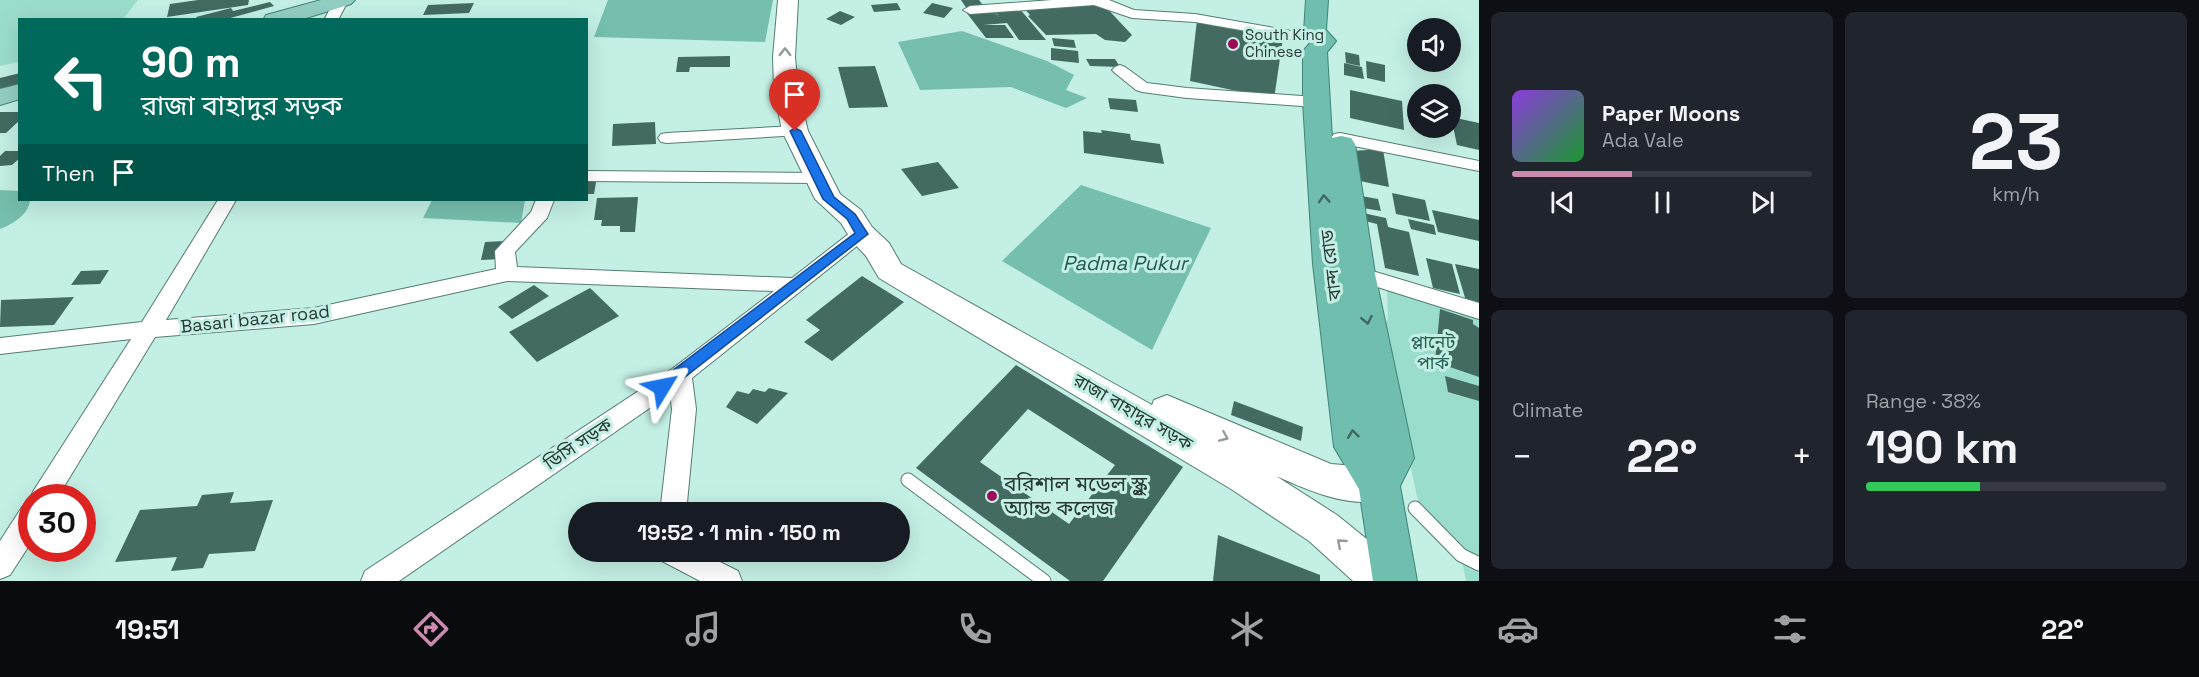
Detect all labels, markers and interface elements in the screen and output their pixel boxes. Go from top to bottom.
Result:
map controls [1407,18,1461,138]
button: sound [1407,18,1461,72]
place label: South King Chinese [1245,25,1324,61]
text: 90 m [141,36,241,89]
marker: South King Chinese [1226,37,1240,51]
icon: left [42,42,120,120]
one-way arrow [779,47,791,56]
pin [769,69,820,131]
icon: arrive [778,78,811,111]
button: layers [1407,84,1461,138]
text: রাজা বাহাদুর সড়ক [141,88,342,123]
text: 23 [1969,92,2063,192]
text: Paper Moons [1602,99,1740,127]
text: Ada Vale [1602,127,1684,153]
icon: arrive [107,156,140,189]
text: Then [42,159,95,187]
text: km/h [1992,181,2040,207]
icon: previous [1546,186,1579,219]
icon: pause [1646,186,1679,219]
icon: next [1746,186,1779,219]
one-way arrow [1317,195,1330,204]
street label: বান্দ রোড [1315,229,1346,302]
water label: Padma Pukur [1063,250,1190,276]
street label: Basari bazar road [179,299,331,338]
one-way arrow [1360,314,1373,324]
park label: প্লানেট পার্ক [1411,330,1456,374]
position arrow [630,355,694,419]
street label: রাজা বাহাদুর সড়ক [1069,368,1198,455]
text: Range · 38% [1866,388,1981,414]
text: Climate [1512,397,1583,423]
street label: ডিসি সড়ক [539,412,616,475]
text: 190 km [1866,419,2019,476]
text: 22° [1626,428,1698,485]
one-way arrow [1218,430,1229,442]
one-way arrow [1347,430,1359,439]
text: − [1512,436,1532,478]
text: + [1792,436,1812,478]
place label: বরিশাল মডেল স্কুল অ্যান্ড কলেজ [1003,470,1148,521]
speed limit sign: 30 [18,484,96,562]
marker: বরিশাল মডেল স্কুল অ্যান্ড কলেজ [985,489,999,503]
text: 19:52 · 1 min · 150 m [637,518,841,546]
one-way arrow [1337,539,1348,550]
icon: directions [410,608,452,650]
icon: music [682,608,724,650]
icon: phone [954,608,996,650]
icon: climate [1226,608,1268,650]
icon: car [1497,608,1539,650]
icon: filters [1769,608,1811,650]
text: 19:51 [115,612,180,647]
text: 22° [2041,612,2084,647]

